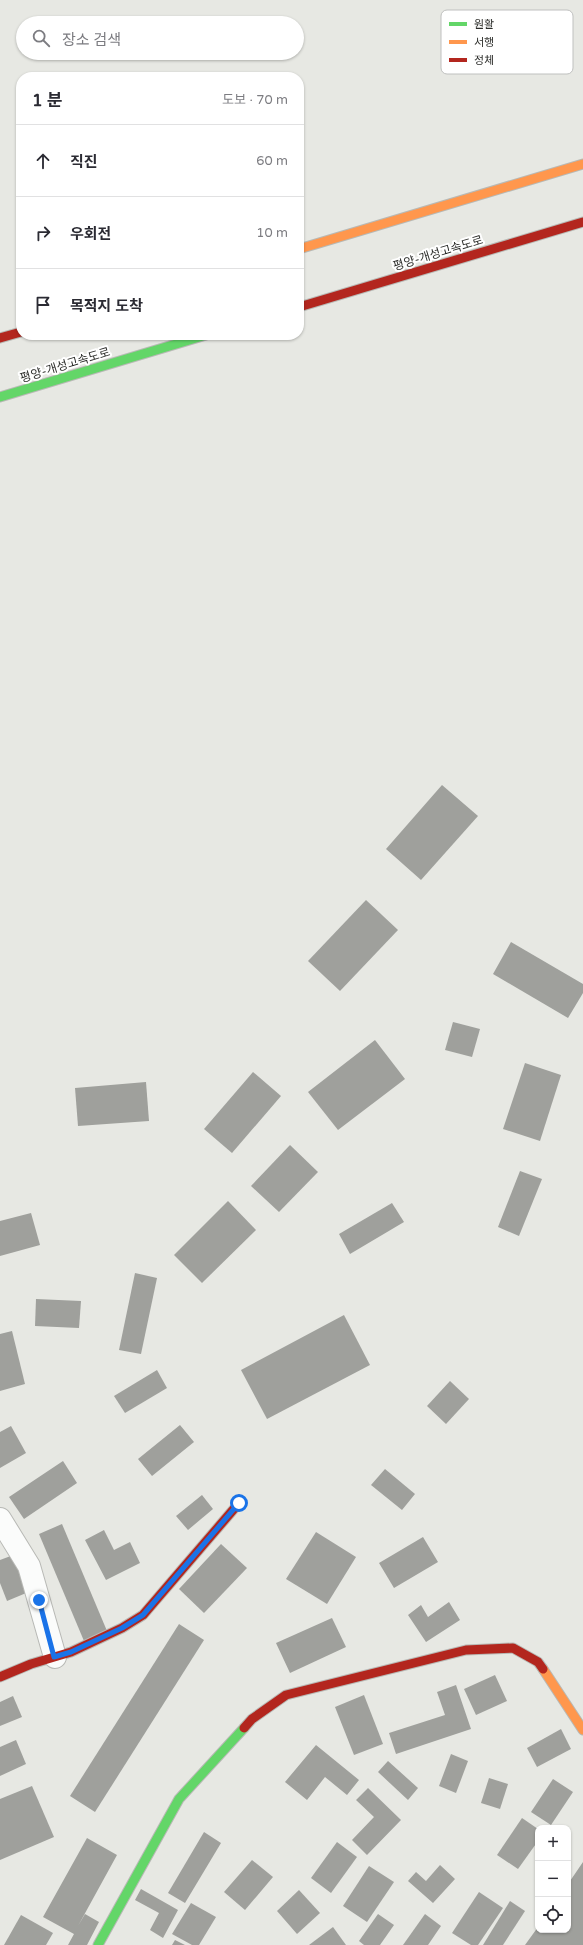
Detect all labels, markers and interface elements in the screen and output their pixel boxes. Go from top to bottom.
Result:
legend [441,10,573,74]
search box [16,16,304,60]
text: 원활 [474,18,494,31]
icon: search [30,27,52,49]
text: 장소 검색 [62,31,121,49]
text: 서행 [474,36,494,49]
text: 정체 [474,54,494,67]
text: 1 분 [32,90,63,111]
text: 도보 · 70 m [222,92,288,108]
icon: ahead [32,150,54,172]
text: 직진 [70,153,98,171]
text: 60 m [256,153,288,169]
icon: right [32,222,54,244]
text: 우회전 [70,225,111,243]
text: 10 m [256,225,288,241]
street label: 평양-개성고속도로 [391,233,485,273]
icon: arrive [32,294,54,316]
text: 목적지 도착 [70,297,143,315]
street label: 평양-개성고속도로 [18,345,112,385]
route start [230,1494,248,1512]
route end [30,1591,48,1609]
map controls [535,1825,571,1933]
button: + [535,1825,571,1861]
button: − [535,1861,571,1897]
button: locate [535,1897,571,1933]

